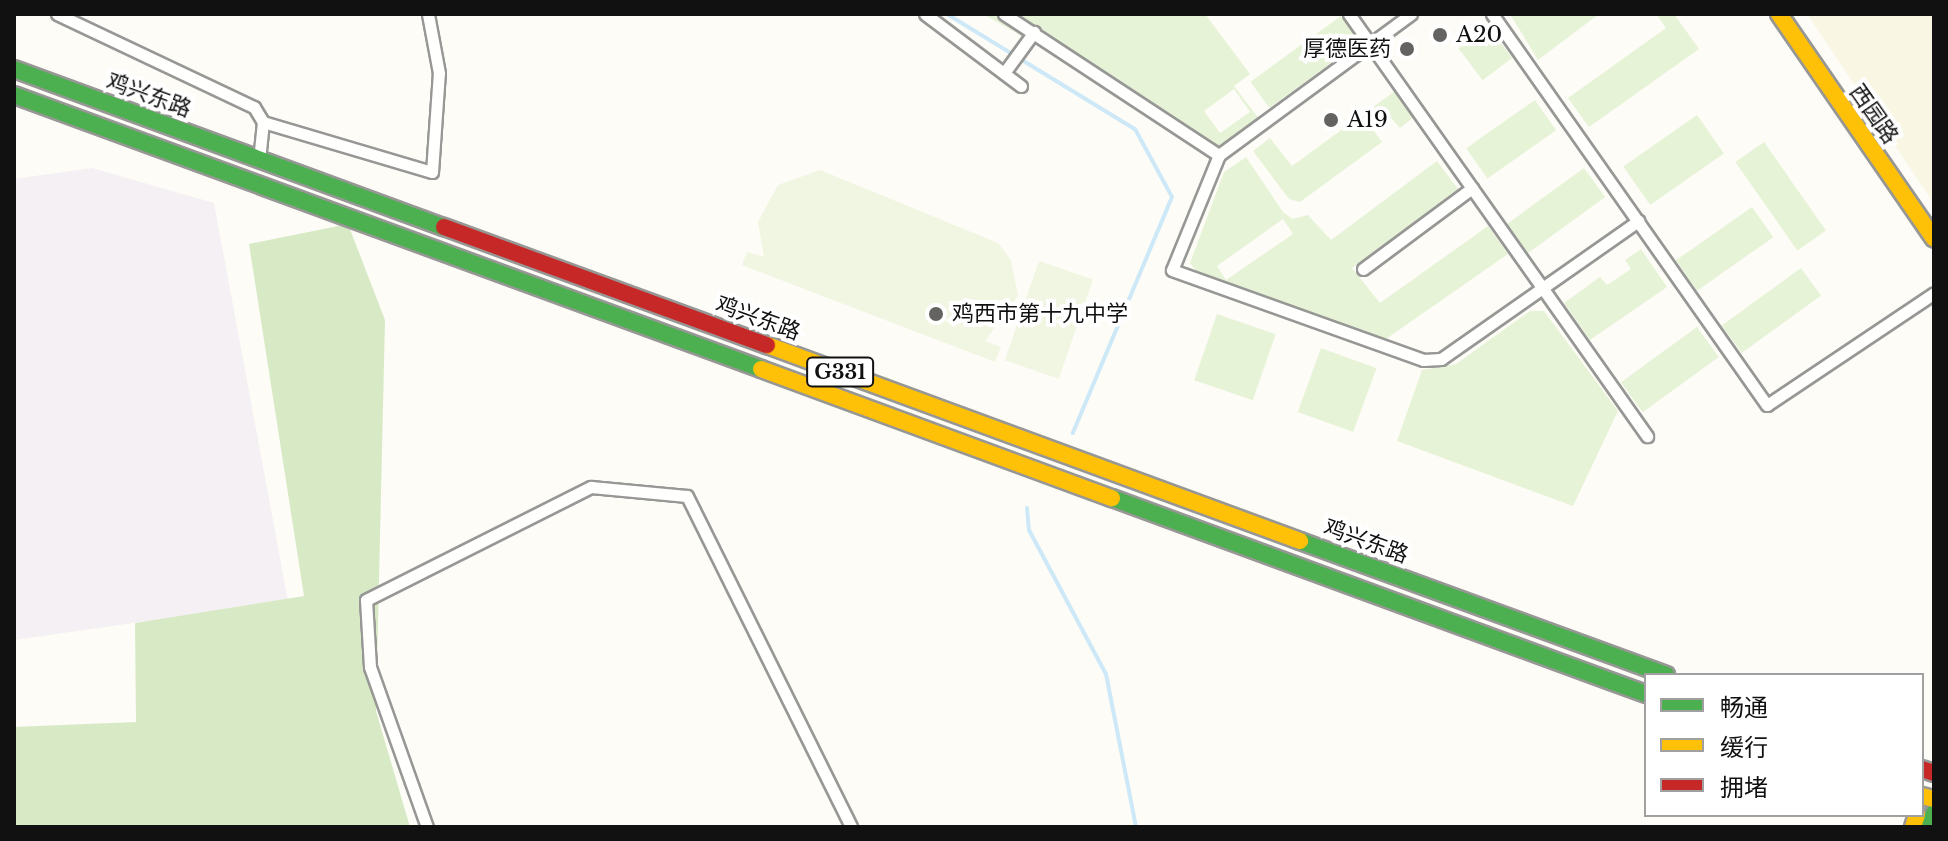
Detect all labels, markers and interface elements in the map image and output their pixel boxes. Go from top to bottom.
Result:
place label: A20 [1456,22,1502,48]
marker: A20 [1431,26,1449,44]
place label: 厚德医药 [1303,36,1391,62]
marker: 厚德医药 [1398,40,1416,58]
street label: 鸡兴东路 [103,68,195,122]
street label: 西园路 [1844,79,1904,149]
place label: A19 [1347,107,1388,133]
marker: A19 [1322,111,1340,129]
street label: 鸡兴东路 [712,291,804,345]
place label: 鸡西市第十九中学 [952,301,1128,327]
marker: 鸡西市第十九中学 [927,305,945,323]
road number: G331 [806,356,874,388]
street label: 鸡兴东路 [1320,514,1412,568]
legend [1644,673,1924,817]
text: 畅通 [1720,693,1768,722]
text: 缓行 [1720,733,1768,762]
text: 拥堵 [1720,773,1768,802]

